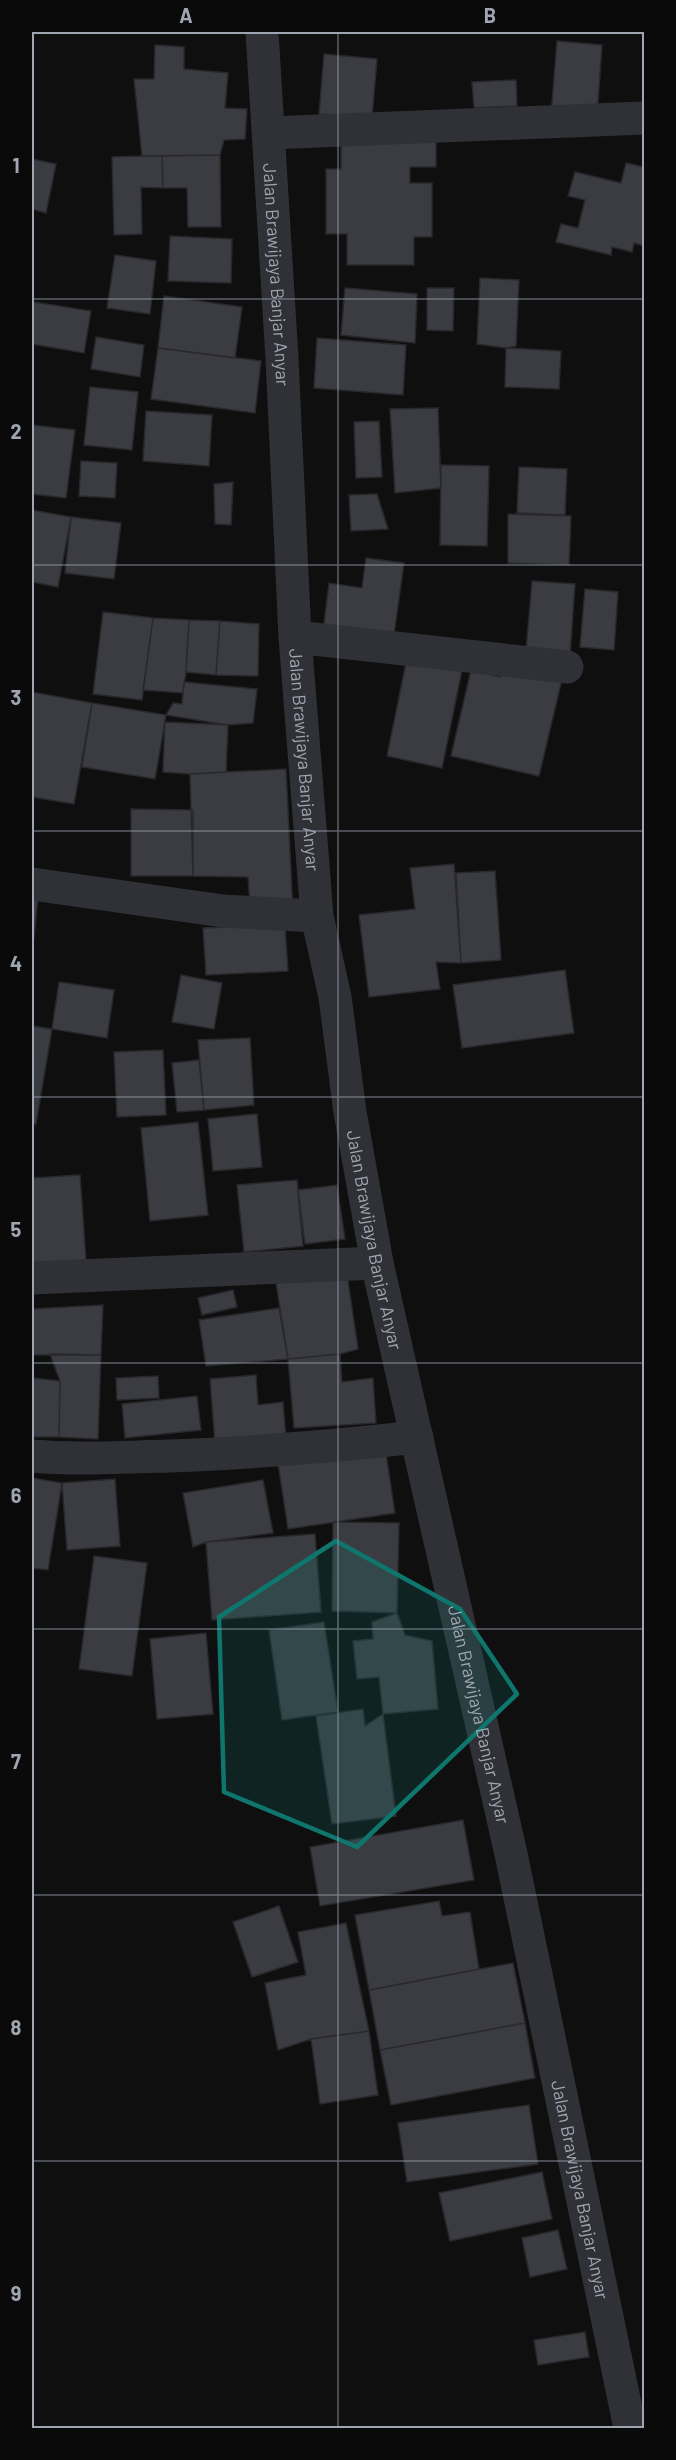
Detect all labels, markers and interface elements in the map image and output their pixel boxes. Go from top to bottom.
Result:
text: A [179,3,193,27]
text: B [484,3,496,27]
text: 1 [12,153,20,177]
street label: Jalan Brawijaya Banjar Anyar [259,162,294,387]
text: 2 [10,419,22,443]
street label: Jalan Brawijaya Banjar Anyar [285,647,324,872]
text: 3 [11,685,21,709]
text: 4 [10,951,22,975]
street label: Jalan Brawijaya Banjar Anyar [342,1128,407,1352]
text: 5 [11,1217,22,1241]
text: 6 [11,1483,22,1507]
street label: Jalan Brawijaya Banjar Anyar [444,1603,515,1826]
text: 7 [11,1749,21,1773]
text: 8 [11,2015,22,2039]
street label: Jalan Brawijaya Banjar Anyar [547,2078,614,2302]
text: 9 [11,2281,21,2305]

